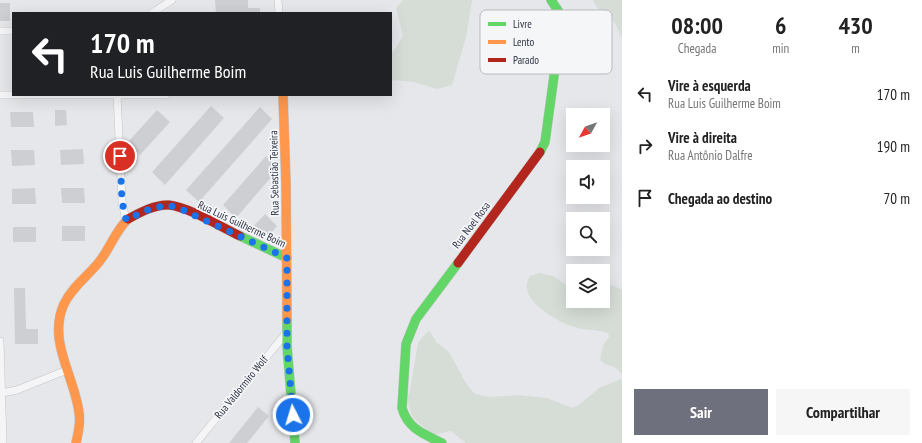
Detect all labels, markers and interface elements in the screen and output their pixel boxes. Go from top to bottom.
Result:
legend [480,10,612,74]
text: 08:00 [671,10,723,41]
text: 6 [775,10,786,41]
text: 430 [838,10,873,41]
text: Livre [513,17,532,31]
text: 170 m [90,24,154,61]
icon: left [24,28,76,80]
text: Lento [513,35,534,49]
text: Chegada [678,40,716,57]
text: min [772,40,789,57]
text: m [851,40,860,57]
text: Parado [513,53,539,67]
text: Rua Luis Guilherme Boim [90,60,246,83]
text: Vire à esquerda [668,76,751,95]
icon: left [634,83,656,105]
text: 170 m [877,85,910,104]
text: Rua Luis Guilherme Boim [668,95,781,112]
north arrow [566,108,610,152]
map controls [566,108,610,308]
text: Vire à direita [668,128,737,147]
street label: Rua Sebastião Teixeira [266,130,282,216]
icon: right [634,135,656,157]
text: 190 m [877,137,910,156]
pin [103,139,137,173]
icon: arrive [109,145,131,167]
text: Rua Antônio Dalfre [668,147,753,164]
button: sound [566,160,610,204]
icon: arrive [634,187,656,209]
text: Chegada ao destino [668,189,772,208]
text: 70 m [884,189,910,208]
street label: Rua Luis Guilherme Boim [196,197,288,251]
street label: Rua Noel Rosa [449,199,493,251]
button: search [566,212,610,256]
button: layers [566,264,610,308]
street label: Rua Valdormiro Wolf [211,352,271,421]
button: Sair [634,389,768,435]
button: Compartilhar [776,389,910,435]
position arrow [272,394,314,436]

